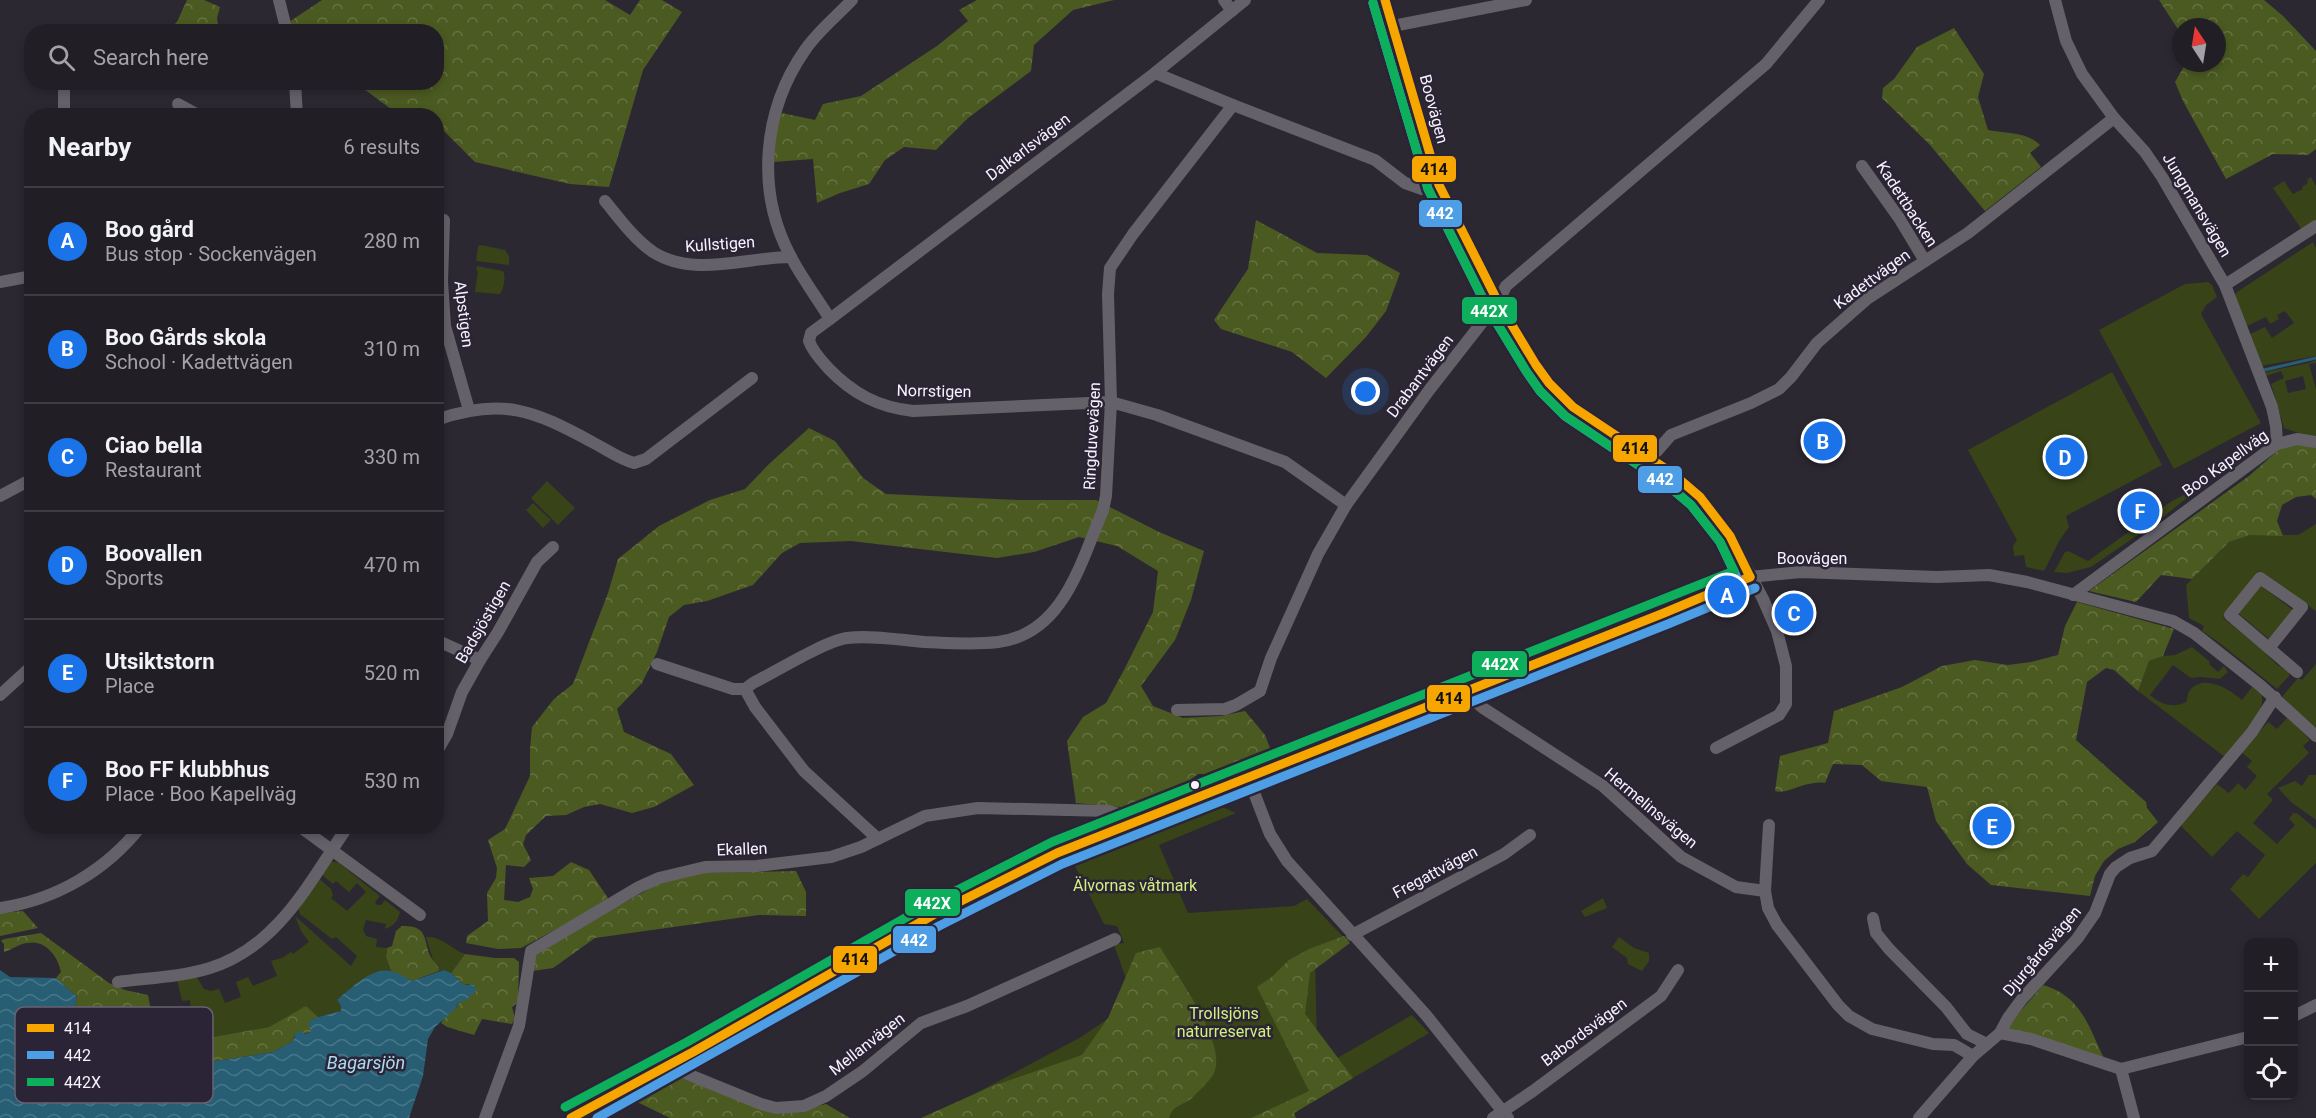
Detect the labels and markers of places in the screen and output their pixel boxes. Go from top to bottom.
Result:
pin: B [1804,418,1842,464]
pin: D [2046,434,2084,480]
pin: F [2120,488,2160,534]
pin: A [1708,572,1746,618]
pin: C [1774,590,1814,636]
unlabelled marker [1189,779,1201,791]
pin: E [1972,804,2012,848]

